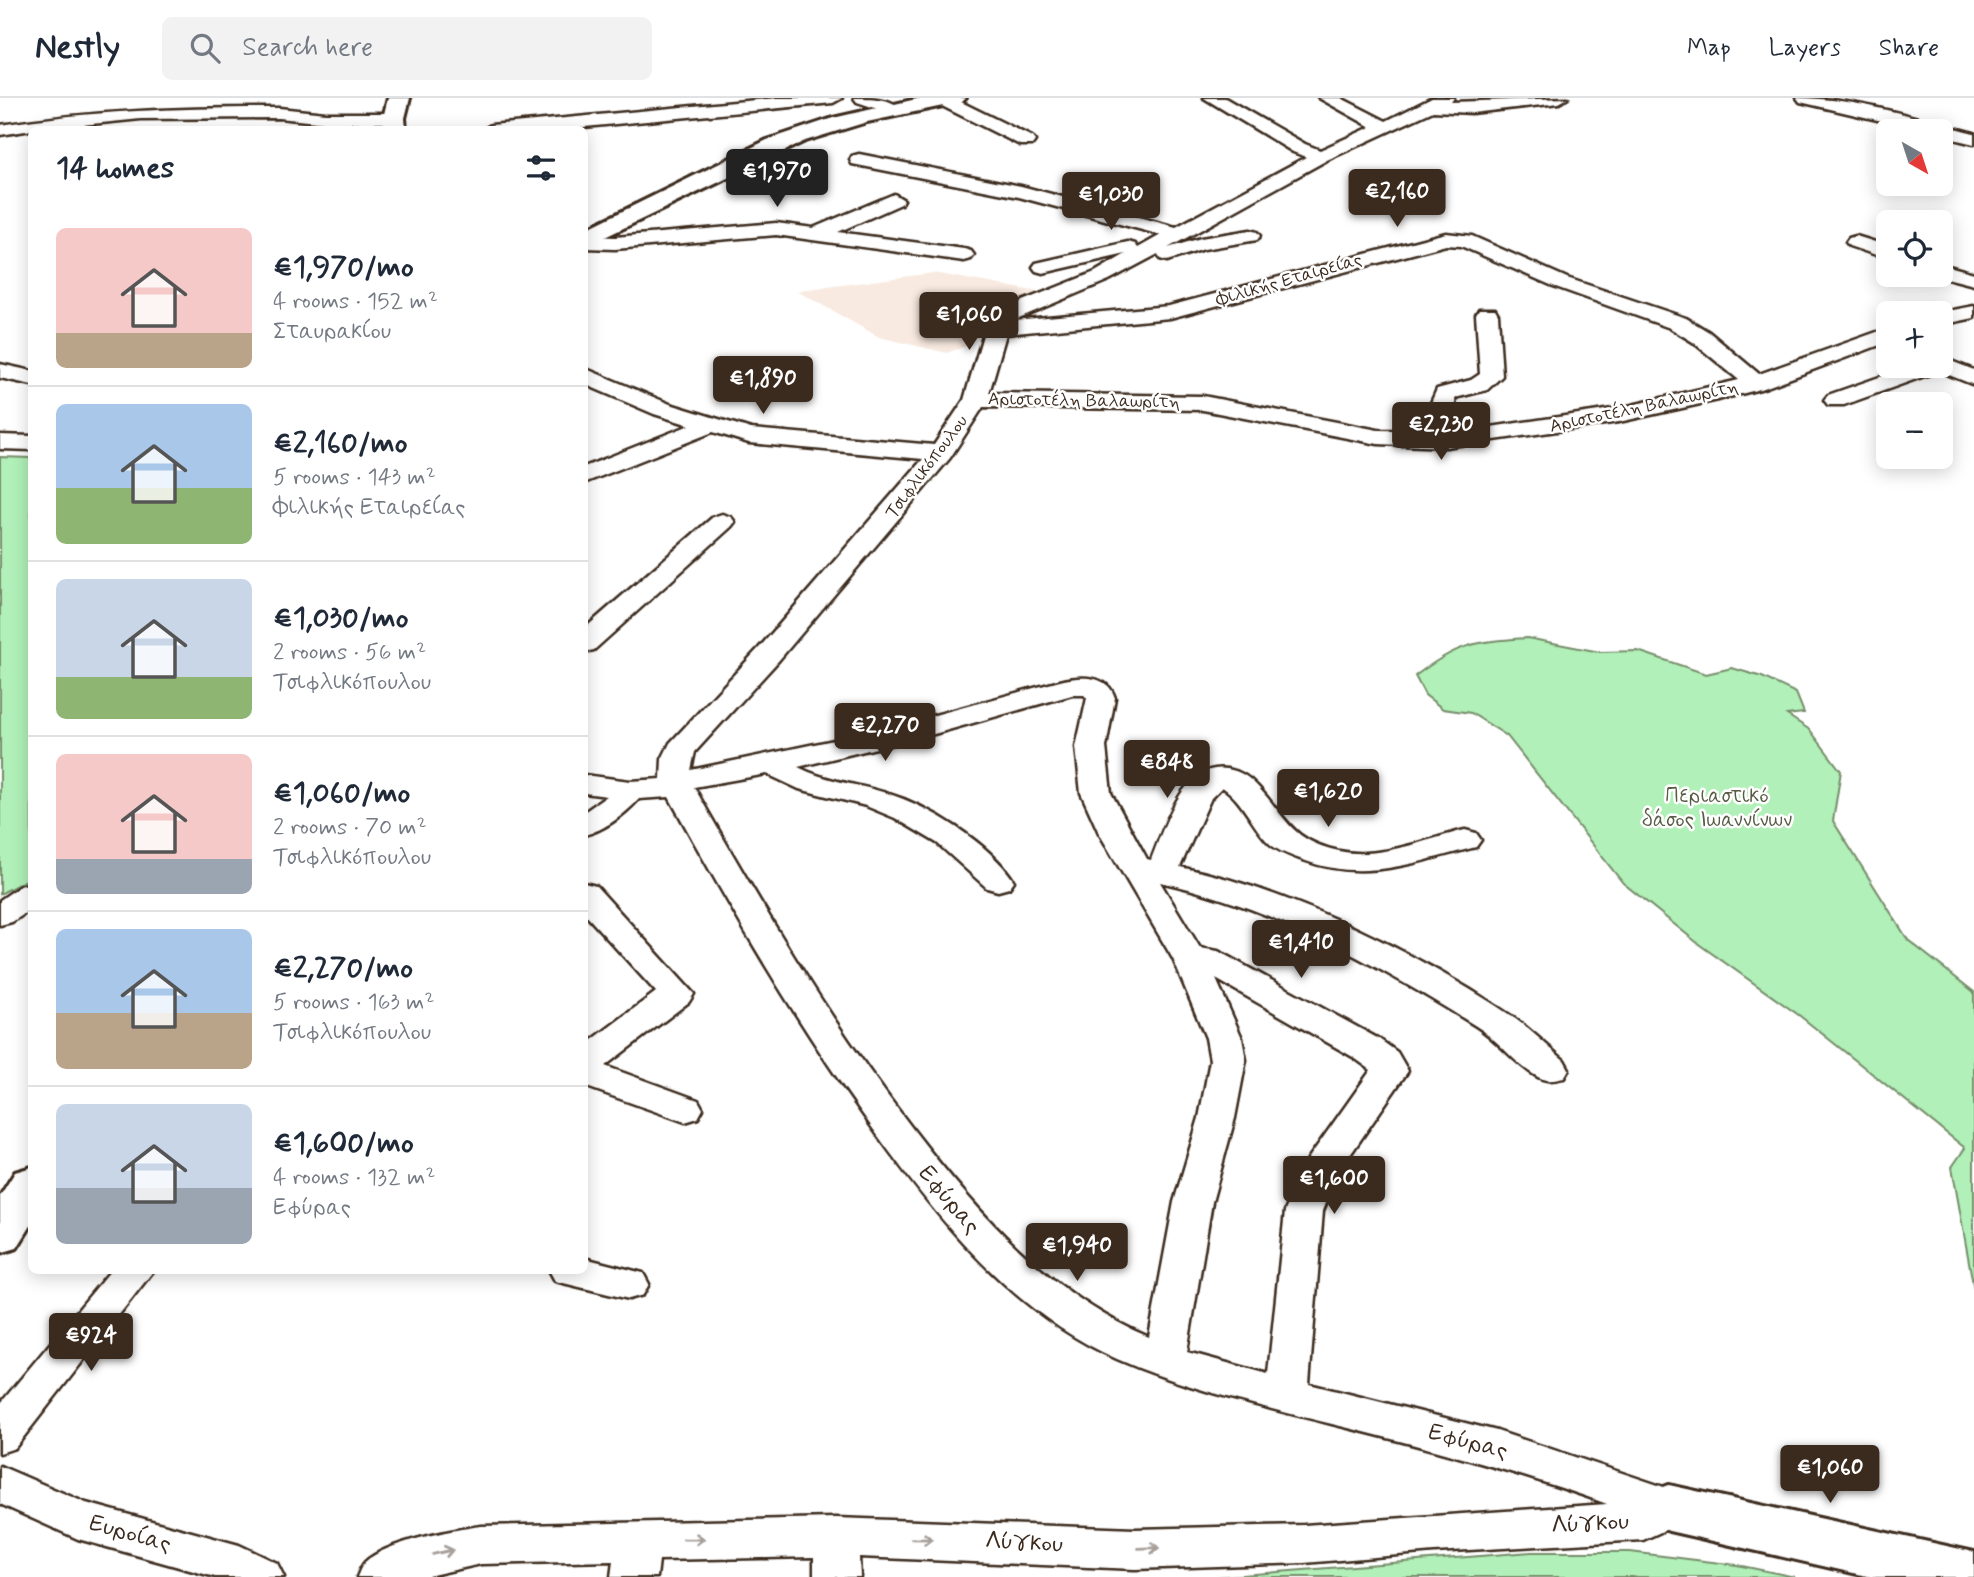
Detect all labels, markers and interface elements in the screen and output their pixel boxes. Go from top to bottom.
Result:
search box [162,17,652,80]
text: Nestly [35,26,120,70]
icon: search [186,29,224,67]
text: Search here [242,31,373,65]
text: Map [1687,33,1731,64]
text: Layers [1769,33,1841,64]
text: Share [1879,33,1939,64]
north arrow [1876,119,1953,196]
map controls [1876,119,1953,469]
text: 14 homes [56,149,174,188]
icon: filters [522,149,560,187]
pin: €1,970 [720,150,834,209]
text: €1,970 [742,157,812,187]
pin: €2,160 [1340,170,1454,229]
pin: €1,030 [1054,172,1168,232]
text: €2,160 [1365,177,1429,207]
text: €1,030 [1078,180,1144,210]
button: locate [1876,210,1953,287]
text: €1,970/mo [273,248,414,287]
street label: Φιλικής Εταιρείας [1212,248,1365,313]
icon: home [112,256,196,340]
text: 4 rooms · 152 m² [273,287,438,317]
pin: €1,060 [912,292,1026,352]
text: €1,060 [935,300,1003,330]
button: + [1876,301,1953,378]
text: Σταυρακίου [273,317,391,347]
pin: €1,890 [706,356,820,416]
text: €1,890 [729,364,797,394]
street label: Αριστοτέλη Βαλαωρίτη [1547,374,1741,439]
street label: Αριστοτέλη Βαλαωρίτη [988,386,1180,415]
button: − [1876,392,1953,469]
pin: €2,230 [1384,402,1498,462]
street label: Τσιφλικόπουλου [880,410,974,524]
text: €2,230 [1408,410,1474,440]
text: €2,160/mo [273,424,407,463]
icon: home [112,432,196,516]
text: 5 rooms · 143 m² [273,463,436,493]
text: Φιλικής Εταιρείας [273,493,465,523]
text: €1,030/mo [273,599,409,638]
icon: home [112,607,196,691]
text: 2 rooms · 56 m² [273,638,426,668]
text: Τσιφλικόπουλου [273,668,431,698]
pin: €2,270 [828,704,942,763]
text: €2,270 [850,711,920,741]
pin: €848 [1126,740,1208,800]
text: €848 [1140,748,1194,778]
pin: €1,620 [1271,770,1385,829]
text: €1,060/mo [273,774,410,813]
text: €1,620 [1293,777,1363,807]
icon: home [112,782,196,866]
park label: Περιαστικό δάσος Ιωαννίνων [1642,782,1792,834]
text: 2 rooms · 70 m² [273,813,427,843]
text: Τσιφλικόπουλου [273,843,431,873]
pin: €1,410 [1244,920,1358,980]
text: €1,410 [1268,928,1334,958]
text: €2,270/mo [273,949,413,988]
icon: home [112,957,196,1041]
text: 5 rooms · 163 m² [273,988,435,1018]
text: Τσιφλικόπουλου [273,1018,431,1048]
text: €1,600/mo [273,1124,414,1163]
icon: home [112,1132,196,1216]
pin: €1,600 [1277,1156,1391,1216]
street label: Εφύρας [911,1159,987,1241]
text: 4 rooms · 132 m² [273,1163,435,1193]
text: €1,600 [1299,1164,1369,1194]
text: Εφύρας [273,1193,351,1223]
pin: €1,940 [1020,1224,1134,1283]
text: €1,940 [1042,1231,1112,1261]
pin: €924 [50,1314,132,1373]
text: €924 [65,1321,117,1351]
street label: Εφύρας [1425,1417,1511,1467]
pin: €1,060 [1773,1446,1887,1505]
text: €1,060 [1796,1453,1864,1483]
street label: Λύγκου [1550,1506,1630,1542]
street label: Ευροίας [85,1508,175,1560]
street label: Λύγκου [984,1525,1064,1561]
one-way arrow [683,1532,706,1545]
one-way arrow [910,1532,933,1546]
one-way arrow [1137,1542,1160,1555]
one-way arrow [431,1544,454,1558]

